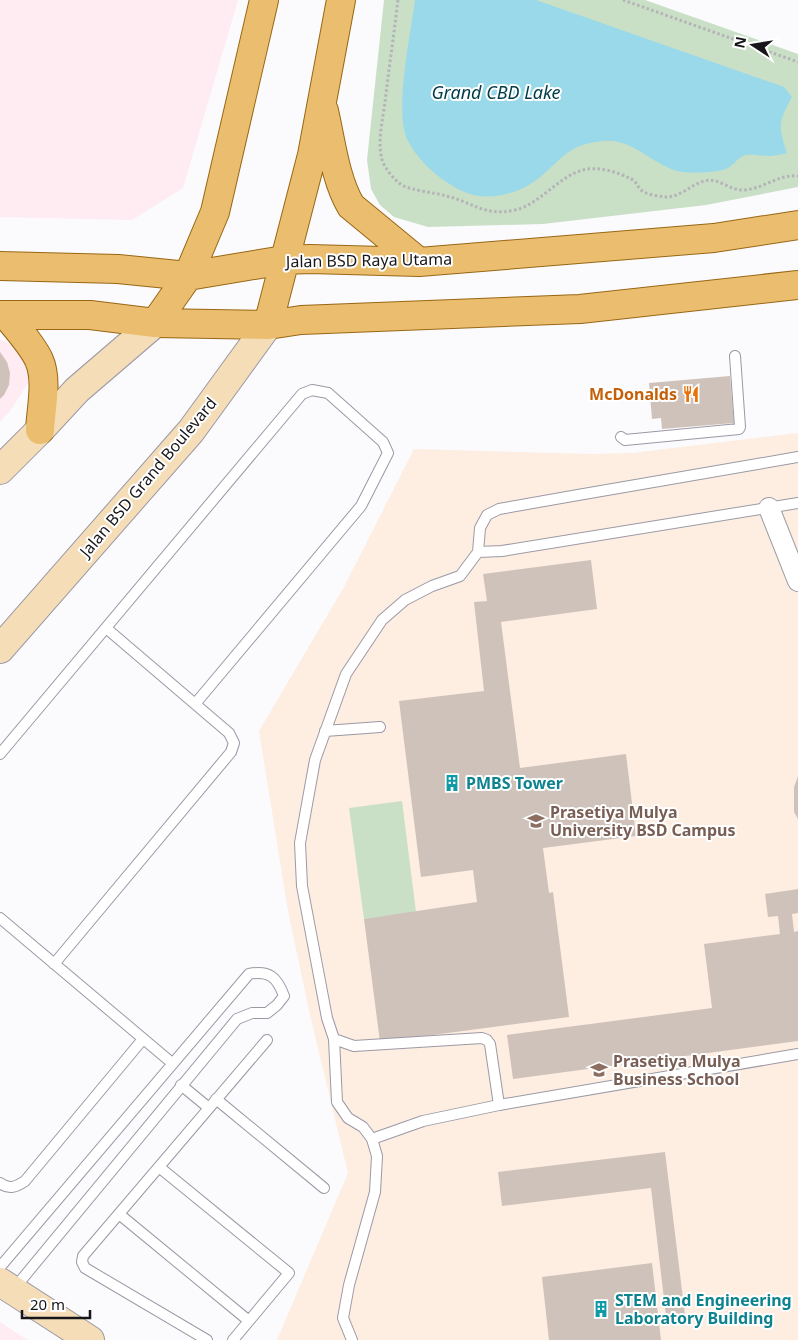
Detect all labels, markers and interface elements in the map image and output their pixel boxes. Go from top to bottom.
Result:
north arrow [728,20,778,70]
text: N [729,35,750,50]
water label: Grand CBD Lake [431,80,561,104]
street label: Jalan BSD Raya Utama [284,248,452,272]
place label: McDonalds [589,383,677,405]
restaurant icon: McDonalds [681,384,701,404]
street label: Jalan BSD Grand Boulevard [73,392,221,563]
place label: PMBS Tower [466,772,563,794]
building icon: PMBS Tower [442,773,462,793]
place label: Prasetiya Mulya University BSD Campus [550,801,736,841]
school or university icon: Prasetiya Mulya University BSD Campus [526,811,546,831]
place label: Prasetiya Mulya Business School [613,1050,741,1090]
school or university icon: Prasetiya Mulya Business School [589,1060,609,1080]
scale bar [22,1288,90,1320]
place label: STEM and Engineering Laboratory Building [615,1289,792,1329]
text: 20 m [30,1294,65,1314]
building icon: STEM and Engineering Laboratory Building [591,1299,611,1319]

